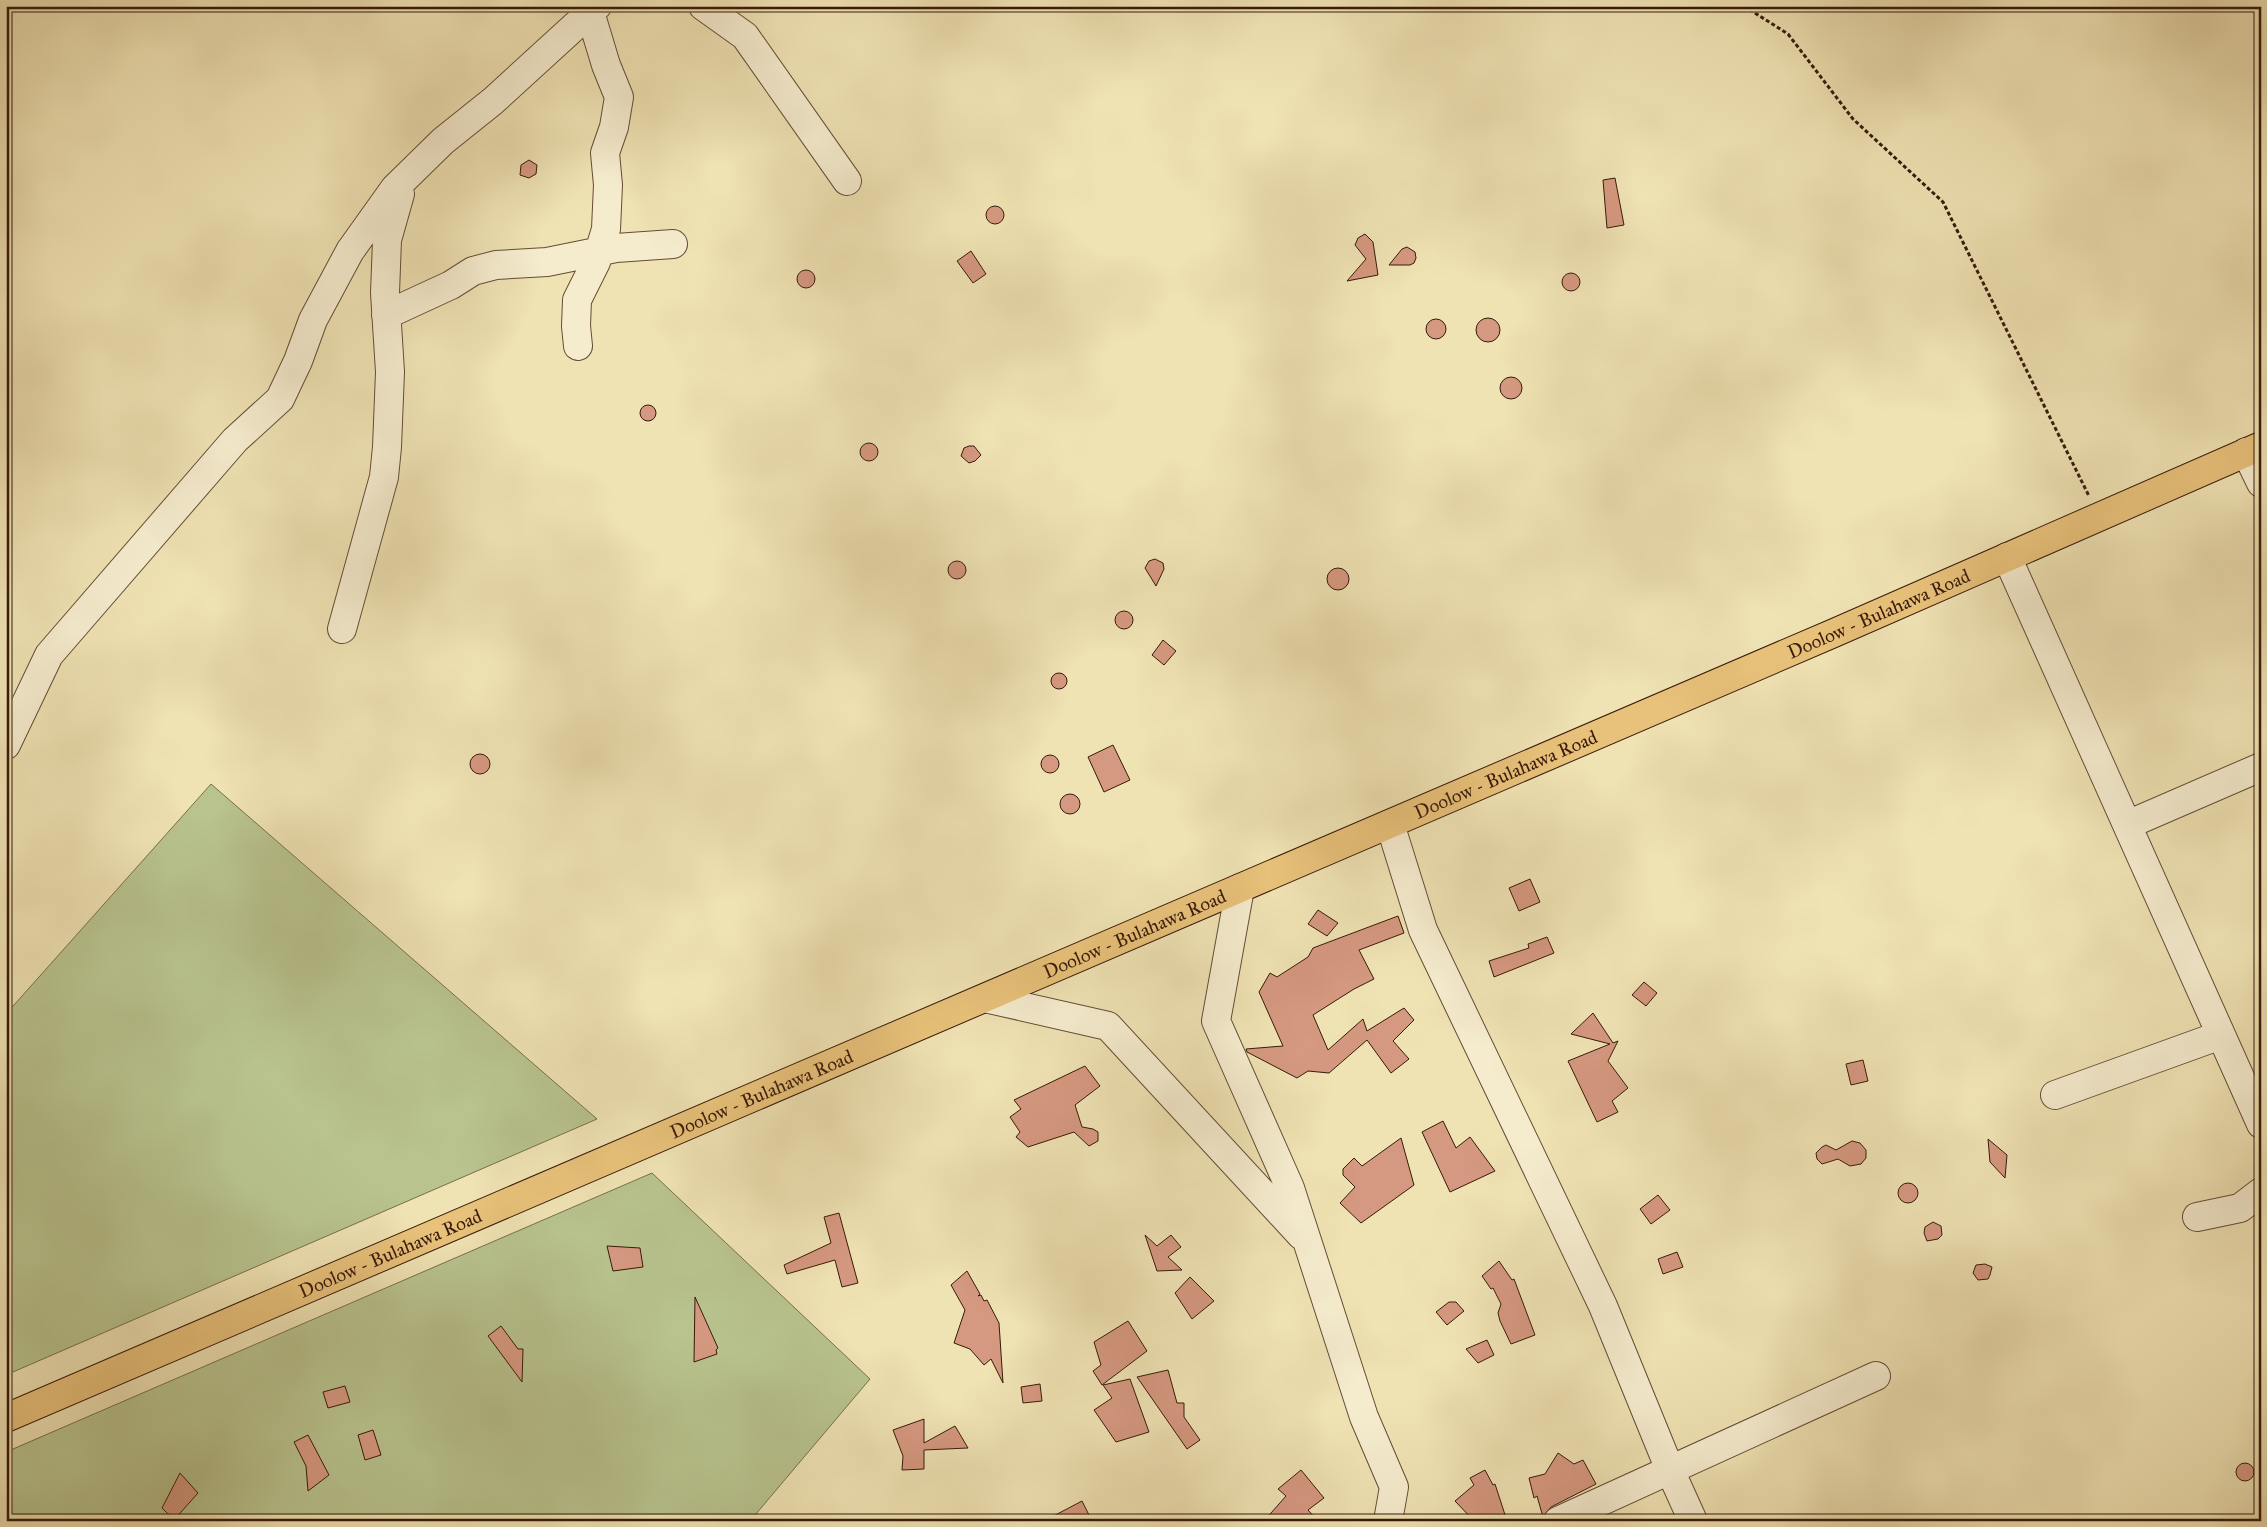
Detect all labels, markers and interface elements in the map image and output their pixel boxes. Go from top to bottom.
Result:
street label: Doolow - Bulahawa Road [1784,564,1974,664]
street label: Doolow - Bulahawa Road [1411,725,1601,824]
street label: Doolow - Bulahawa Road [1040,884,1230,983]
street label: Doolow - Bulahawa Road [666,1045,857,1144]
street label: Doolow - Bulahawa Road [295,1204,486,1303]

